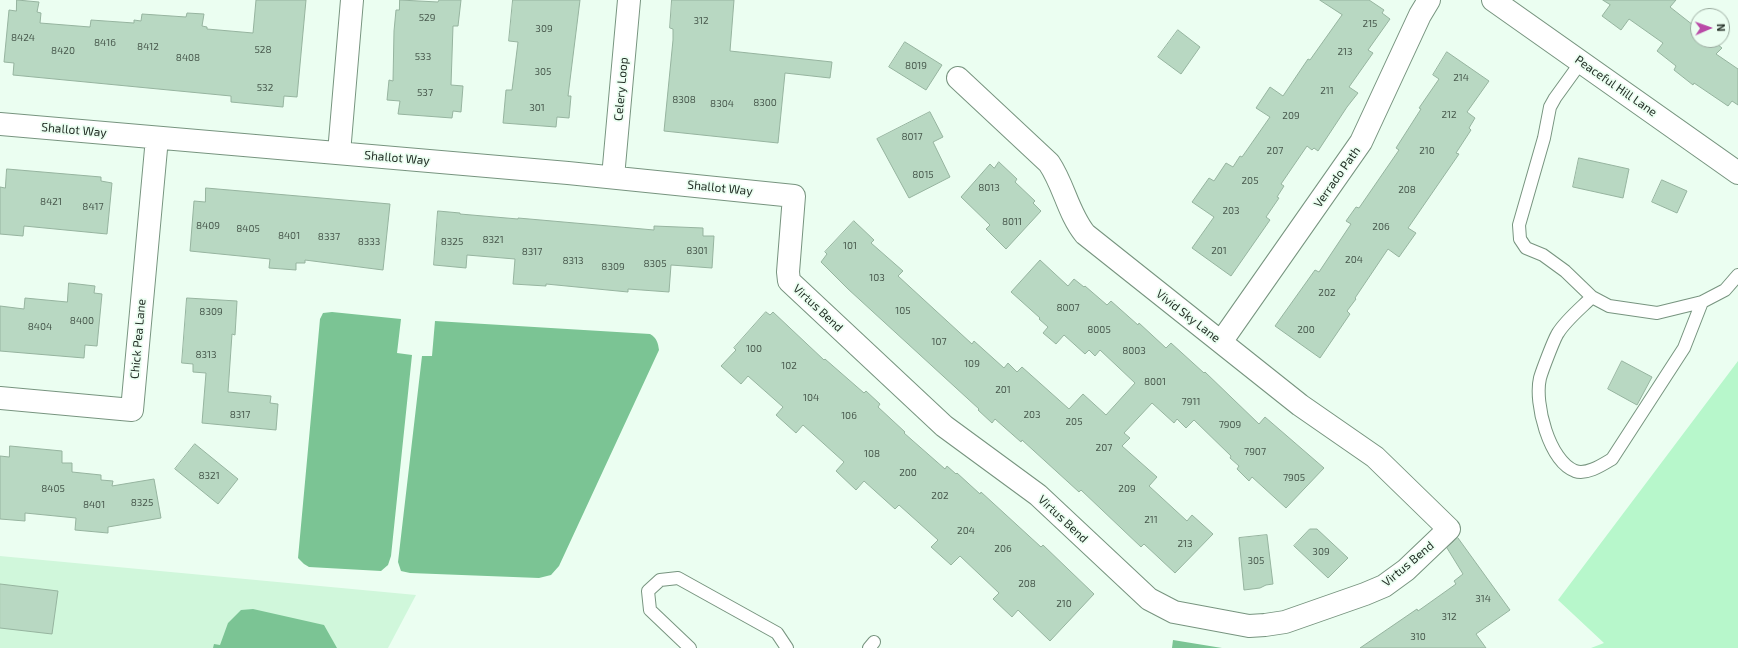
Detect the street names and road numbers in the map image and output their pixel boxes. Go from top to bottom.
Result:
street label: Peaceful Hill Lane [1572,52,1660,120]
street label: Celery Loop [611,57,631,121]
street label: Shallot Way [41,120,107,140]
street label: Verrado Path [1311,144,1363,210]
street label: Shallot Way [364,148,430,168]
street label: Shallot Way [687,177,753,199]
street label: Virtus Bend [790,281,846,335]
street label: Vivid Sky Lane [1153,287,1223,345]
street label: Chick Pea Lane [127,298,149,380]
street label: Virtus Bend [1035,492,1091,546]
street label: Virtus Bend [1379,538,1437,590]

